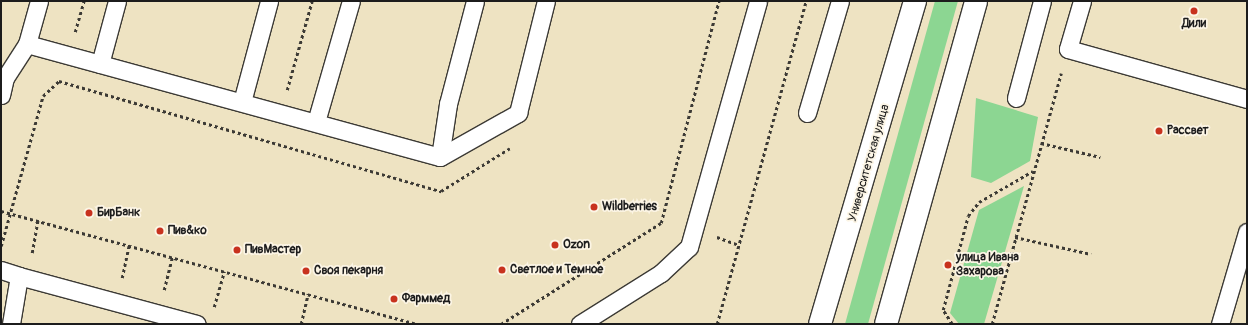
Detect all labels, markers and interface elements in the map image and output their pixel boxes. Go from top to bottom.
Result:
marker: Дили [1189,6,1199,16]
place label: Дили [1182,17,1206,31]
street label: Университетская улица [845,103,893,223]
place label: Рассвет [1167,124,1209,138]
marker: Рассвет [1154,126,1164,136]
place label: Wildberries [602,200,657,214]
marker: Wildberries [589,202,599,212]
place label: БирБанк [97,206,140,220]
marker: БирБанк [84,208,94,218]
place label: Пив&ко [168,224,207,238]
marker: Пив&ко [155,226,165,236]
place label: Ozon [563,238,590,252]
marker: Ozon [550,240,560,250]
place label: ПивМастер [245,243,301,257]
marker: ПивМастер [232,245,242,255]
place label: улица Ивана Захарова [956,251,1019,279]
marker: улица Ивана Захарова [943,260,953,270]
place label: Светлое и Темное [510,263,603,277]
place label: Своя пекарня [314,264,383,278]
marker: Светлое и Темное [497,265,507,275]
marker: Своя пекарня [301,266,311,276]
place label: Фарммед [402,292,450,306]
marker: Фарммед [389,294,399,304]

